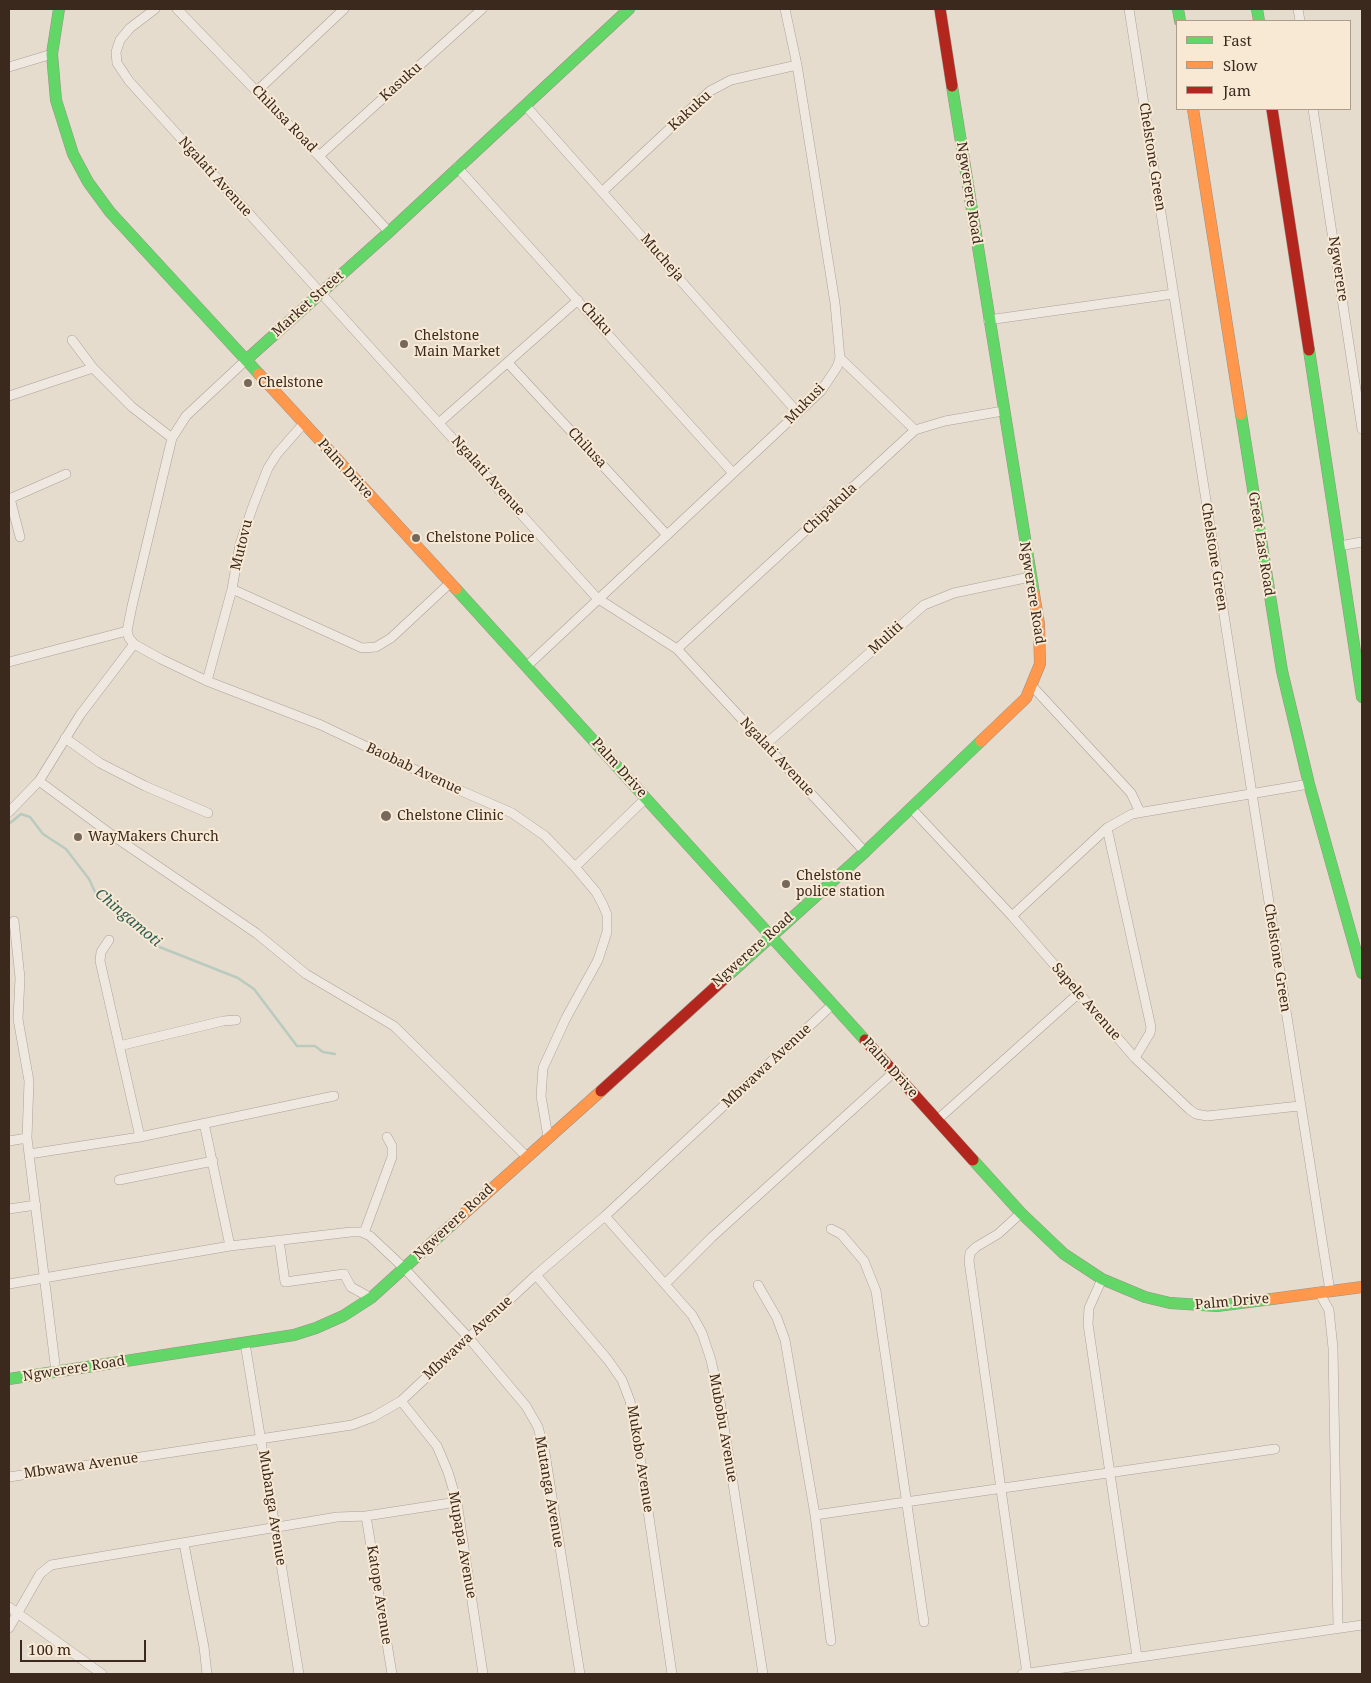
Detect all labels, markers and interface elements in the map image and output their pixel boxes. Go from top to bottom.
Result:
legend [1176,20,1351,110]
text: Fast [1223,30,1252,50]
text: Slow [1223,55,1257,75]
street label: Kasuku [377,59,425,105]
text: Jam [1223,80,1251,100]
street label: Chilusa Road [248,82,320,156]
street label: Kakuku [665,87,715,135]
street label: Chelstone Green [1135,102,1169,212]
street label: Ngalati Avenue [175,134,255,220]
street label: Ngwerere Road [953,141,985,245]
street label: Mucheja [637,231,687,285]
street label: Ngwerere [1325,235,1351,303]
street label: Market Street [269,267,347,341]
street label: Chiku [577,299,615,339]
place label: Chelstone Main Market [414,328,500,361]
marker: Chelstone Main Market [398,338,410,350]
place label: Chelstone [258,375,323,391]
marker: Chelstone [242,377,254,389]
street label: Mukusi [782,380,828,428]
street label: Chilusa [564,424,610,472]
street label: Ngalati Avenue [448,433,528,519]
street label: Palm Drive [314,436,376,502]
street label: Chipakula [799,480,861,538]
street label: Great East Road [1244,490,1278,598]
street label: Chelstone Green [1197,502,1231,612]
street label: Mutovu [228,518,256,572]
place label: Chelstone Police [426,530,535,546]
marker: Chelstone Police [410,532,422,544]
street label: Ngwerere Road [1016,541,1048,645]
street label: Muliti [865,618,907,658]
street label: Ngalati Avenue [736,714,818,800]
street label: Palm Drive [588,735,650,801]
street label: Baobab Avenue [363,739,465,799]
place label: Chelstone Clinic [397,808,504,824]
marker: Chelstone Clinic [379,809,393,823]
place label: WayMakers Church [88,829,219,845]
marker: WayMakers Church [72,831,84,843]
place label: Chelstone police station [796,868,885,900]
marker: Chelstone police station [780,878,792,890]
water label: Chingamoti [91,885,165,951]
street label: Chelstone Green [1260,903,1294,1013]
street label: Ngwerere Road [709,909,797,991]
street label: Sapele Avenue [1048,960,1124,1044]
street label: Mbwawa Avenue [719,1021,815,1111]
street label: Palm Drive [859,1035,921,1101]
street label: Ngwerere Road [410,1181,498,1263]
street label: Palm Drive [1194,1290,1270,1314]
street label: Mbwawa Avenue [420,1293,516,1383]
street label: Ngwerere Road [22,1353,126,1385]
street label: Mubobu Avenue [705,1372,741,1484]
street label: Mukobo Avenue [623,1404,657,1514]
street label: Mutanga Avenue [531,1435,567,1549]
street label: Mubanga Avenue [255,1449,289,1567]
street label: Mbwawa Avenue [23,1450,139,1482]
street label: Mupapa Avenue [444,1490,480,1600]
street label: Katope Avenue [363,1544,395,1646]
scale bar [22,1630,149,1662]
text: 100 m [28,1639,71,1659]

